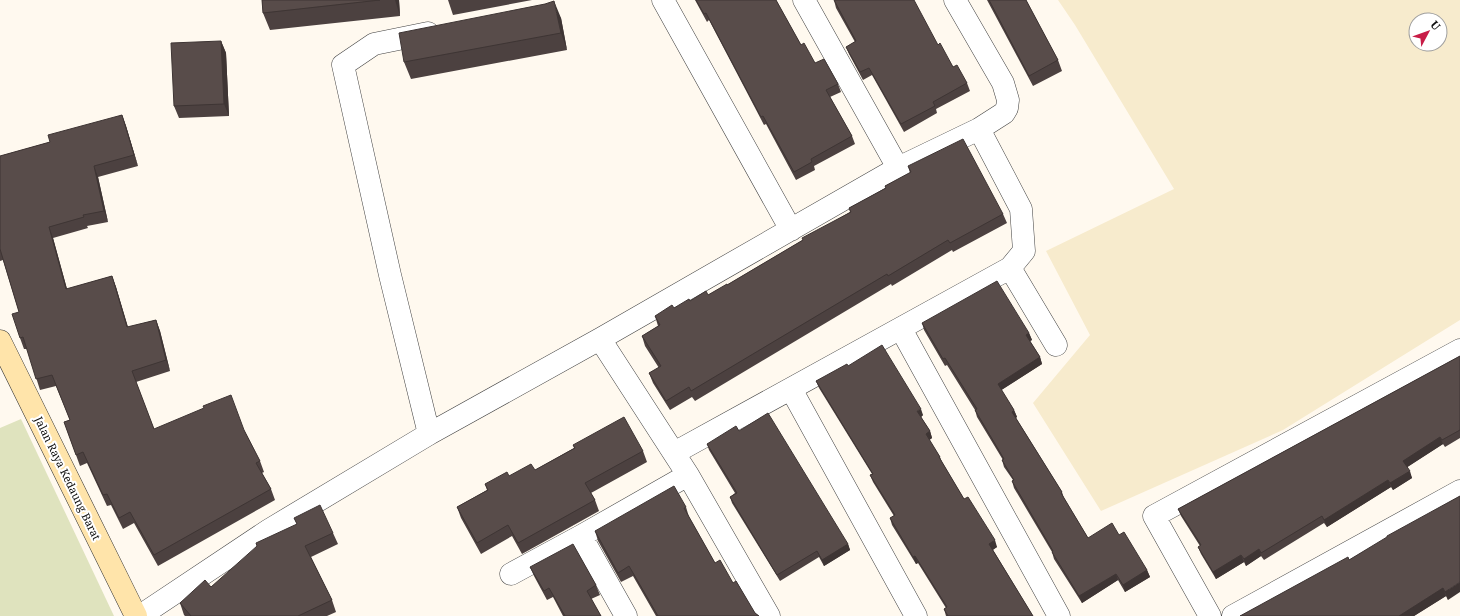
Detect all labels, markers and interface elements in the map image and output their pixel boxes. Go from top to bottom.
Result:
north arrow [1408,12,1448,52]
text: U [1428,17,1445,34]
street label: Jalan Raya Kedaung Barat [31,413,105,542]

